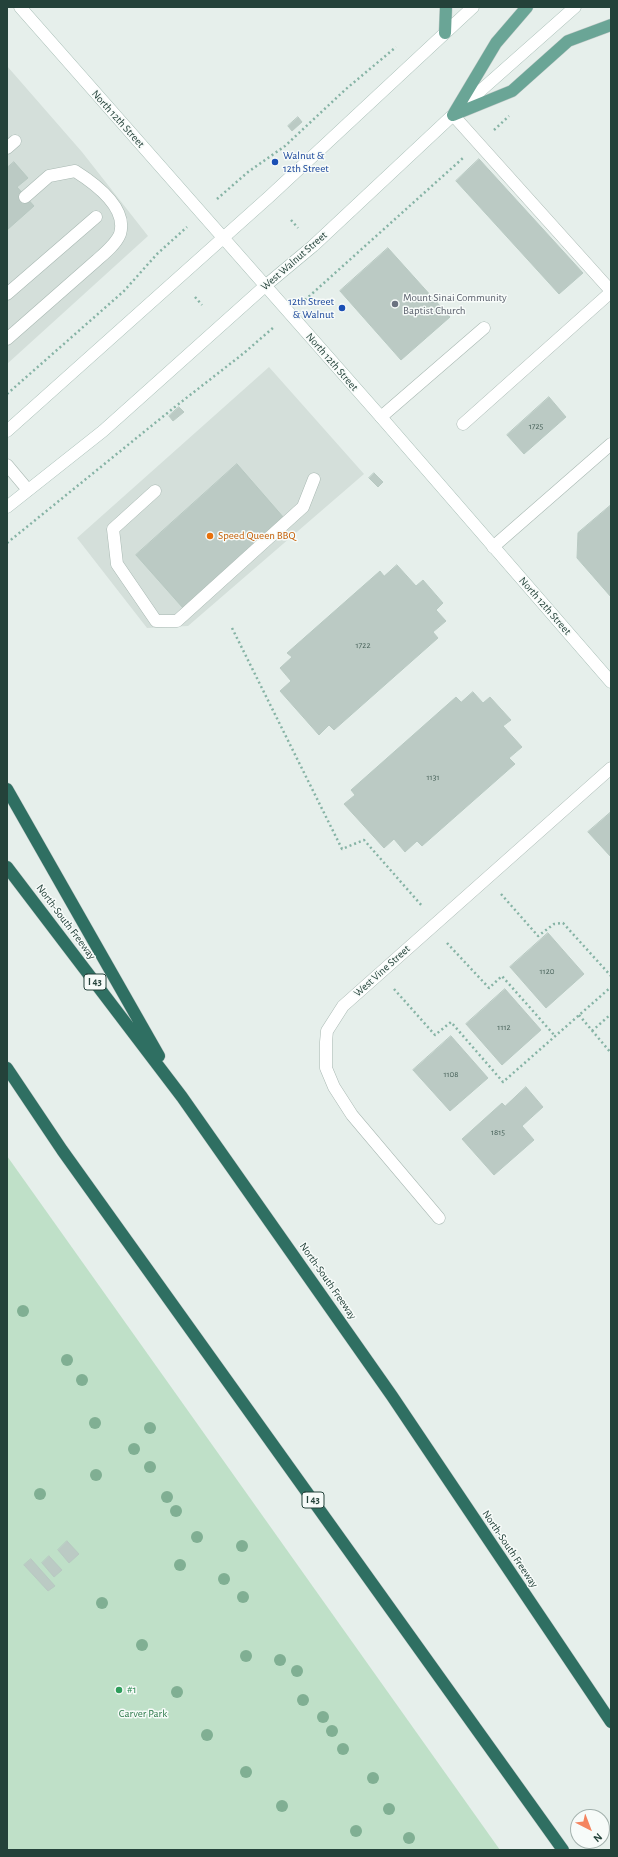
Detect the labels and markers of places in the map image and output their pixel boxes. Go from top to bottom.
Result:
place label: Walnut & 12th Street [283,149,329,175]
marker: Walnut & 12th Street [270,157,280,167]
place label: Mount Sinai Community Baptist Church [403,291,507,317]
place label: 12th Street & Walnut [288,295,334,321]
marker: Mount Sinai Community Baptist Church [390,299,400,309]
marker: 12th Street & Walnut [337,303,347,313]
place label: Speed Queen BBQ [218,529,296,543]
marker: Speed Queen BBQ [205,531,215,541]
place label: #1 [127,1683,136,1697]
marker: #1 [114,1685,124,1695]

